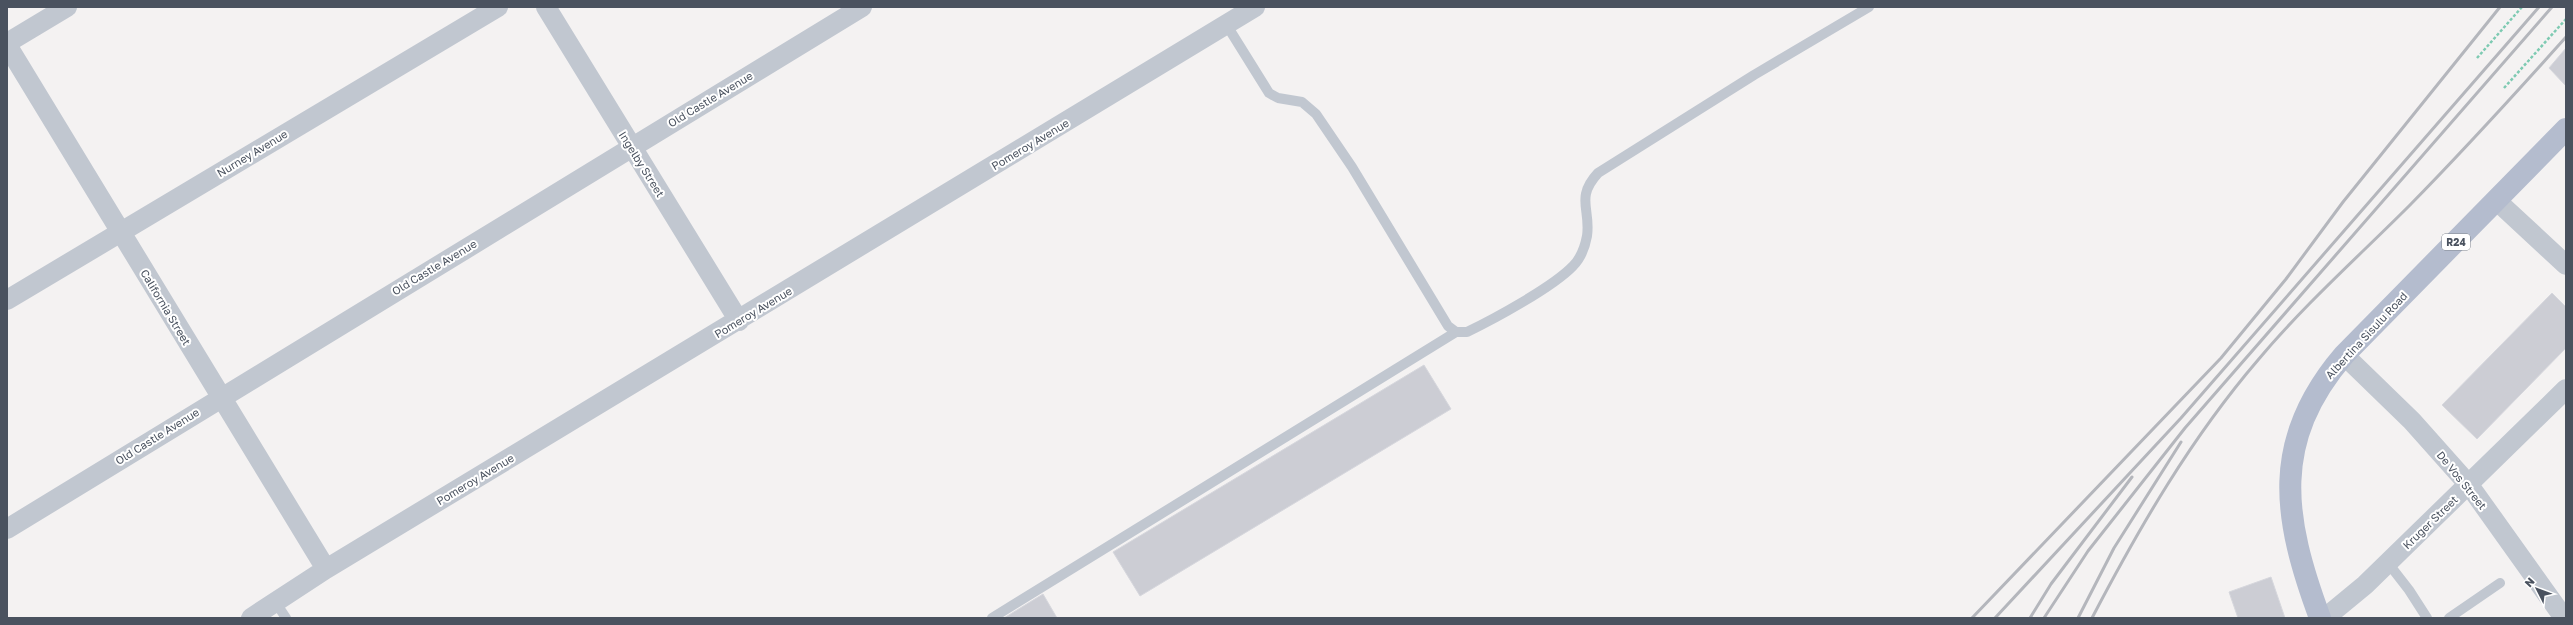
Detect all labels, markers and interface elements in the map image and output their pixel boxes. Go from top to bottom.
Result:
street label: Old Castle Avenue [665,69,755,129]
street label: Pomeroy Avenue [989,116,1071,172]
street label: Nurney Avenue [214,127,290,179]
street label: Ingelby Street [617,129,667,199]
road number: R24 [2442,234,2470,250]
street label: Old Castle Avenue [389,237,479,297]
street label: California Street [138,267,194,347]
street label: Pomeroy Avenue [712,284,794,340]
street label: Albertina Sisulu Road [2322,289,2410,381]
street label: Old Castle Avenue [113,405,201,467]
street label: De Vos Street [2435,448,2489,512]
street label: Pomeroy Avenue [434,451,516,507]
street label: Kruger Street [2400,493,2460,551]
north arrow [2517,569,2557,609]
text: N [2522,575,2537,589]

